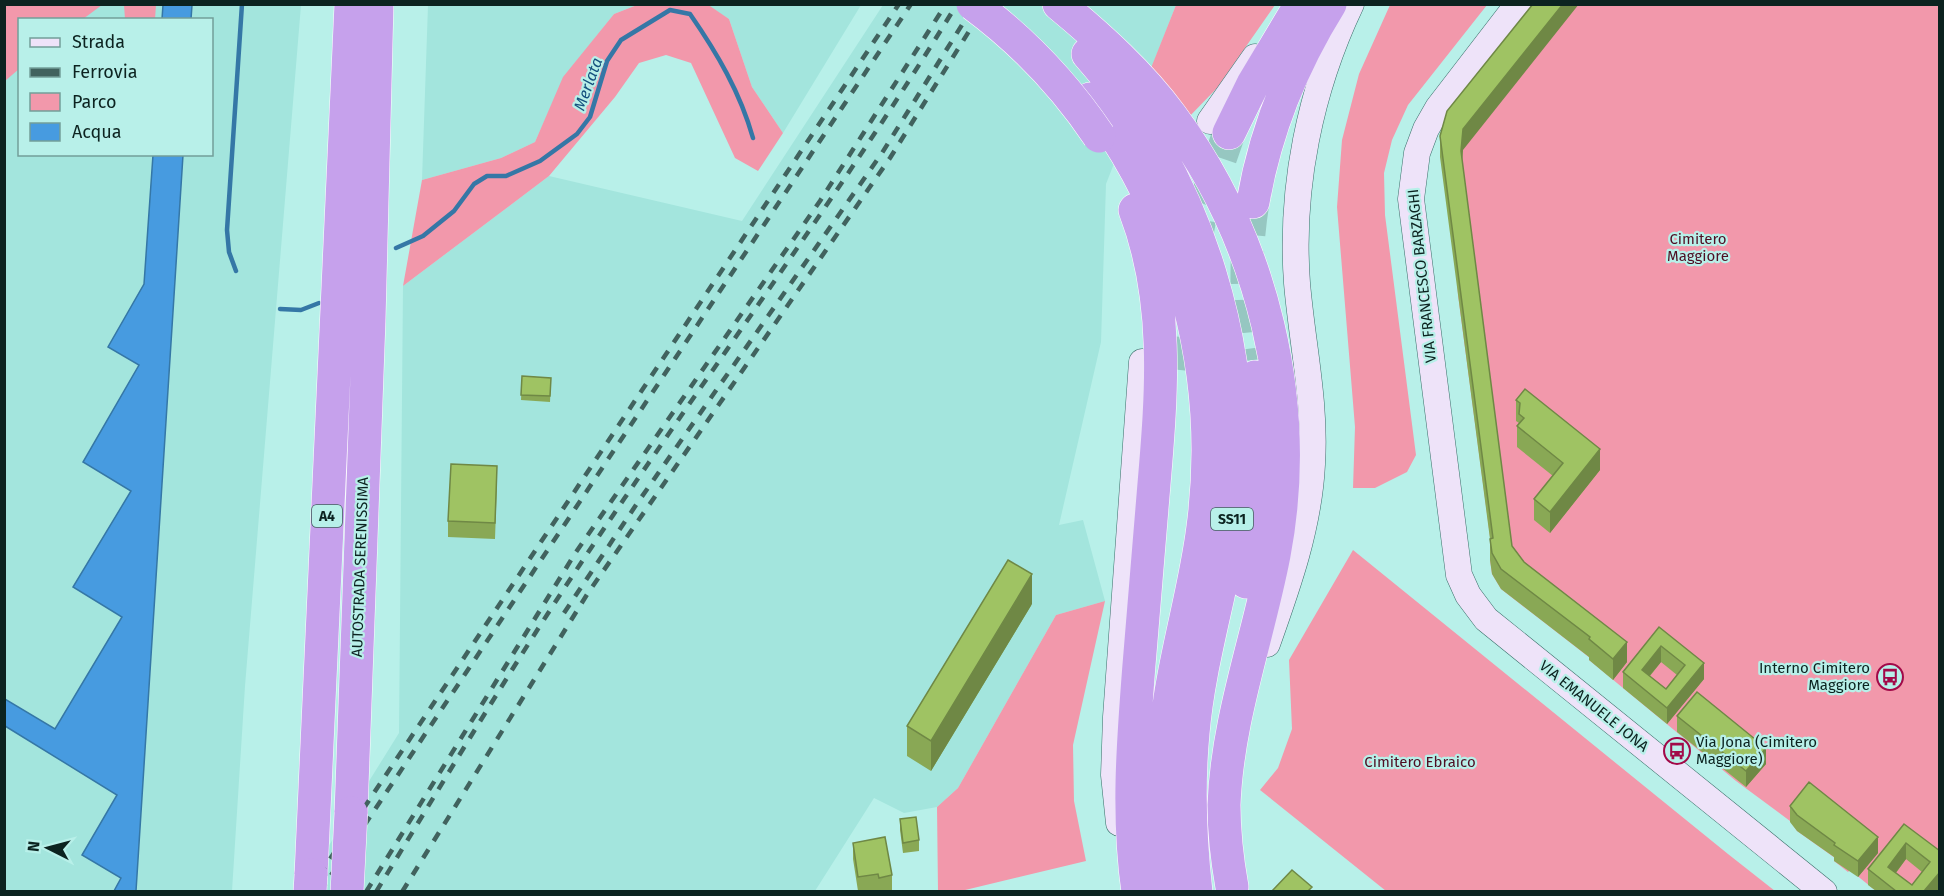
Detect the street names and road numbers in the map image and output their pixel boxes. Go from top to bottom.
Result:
street label: VIA FRANCESCO BARZAGHI [1404,188,1440,364]
street label: AUTOSTRADA SERENISSIMA [348,476,372,657]
road number: A4 [312,505,342,527]
road number: SS11 [1211,508,1253,530]
street label: VIA EMANUELE JONA [1536,656,1652,756]

